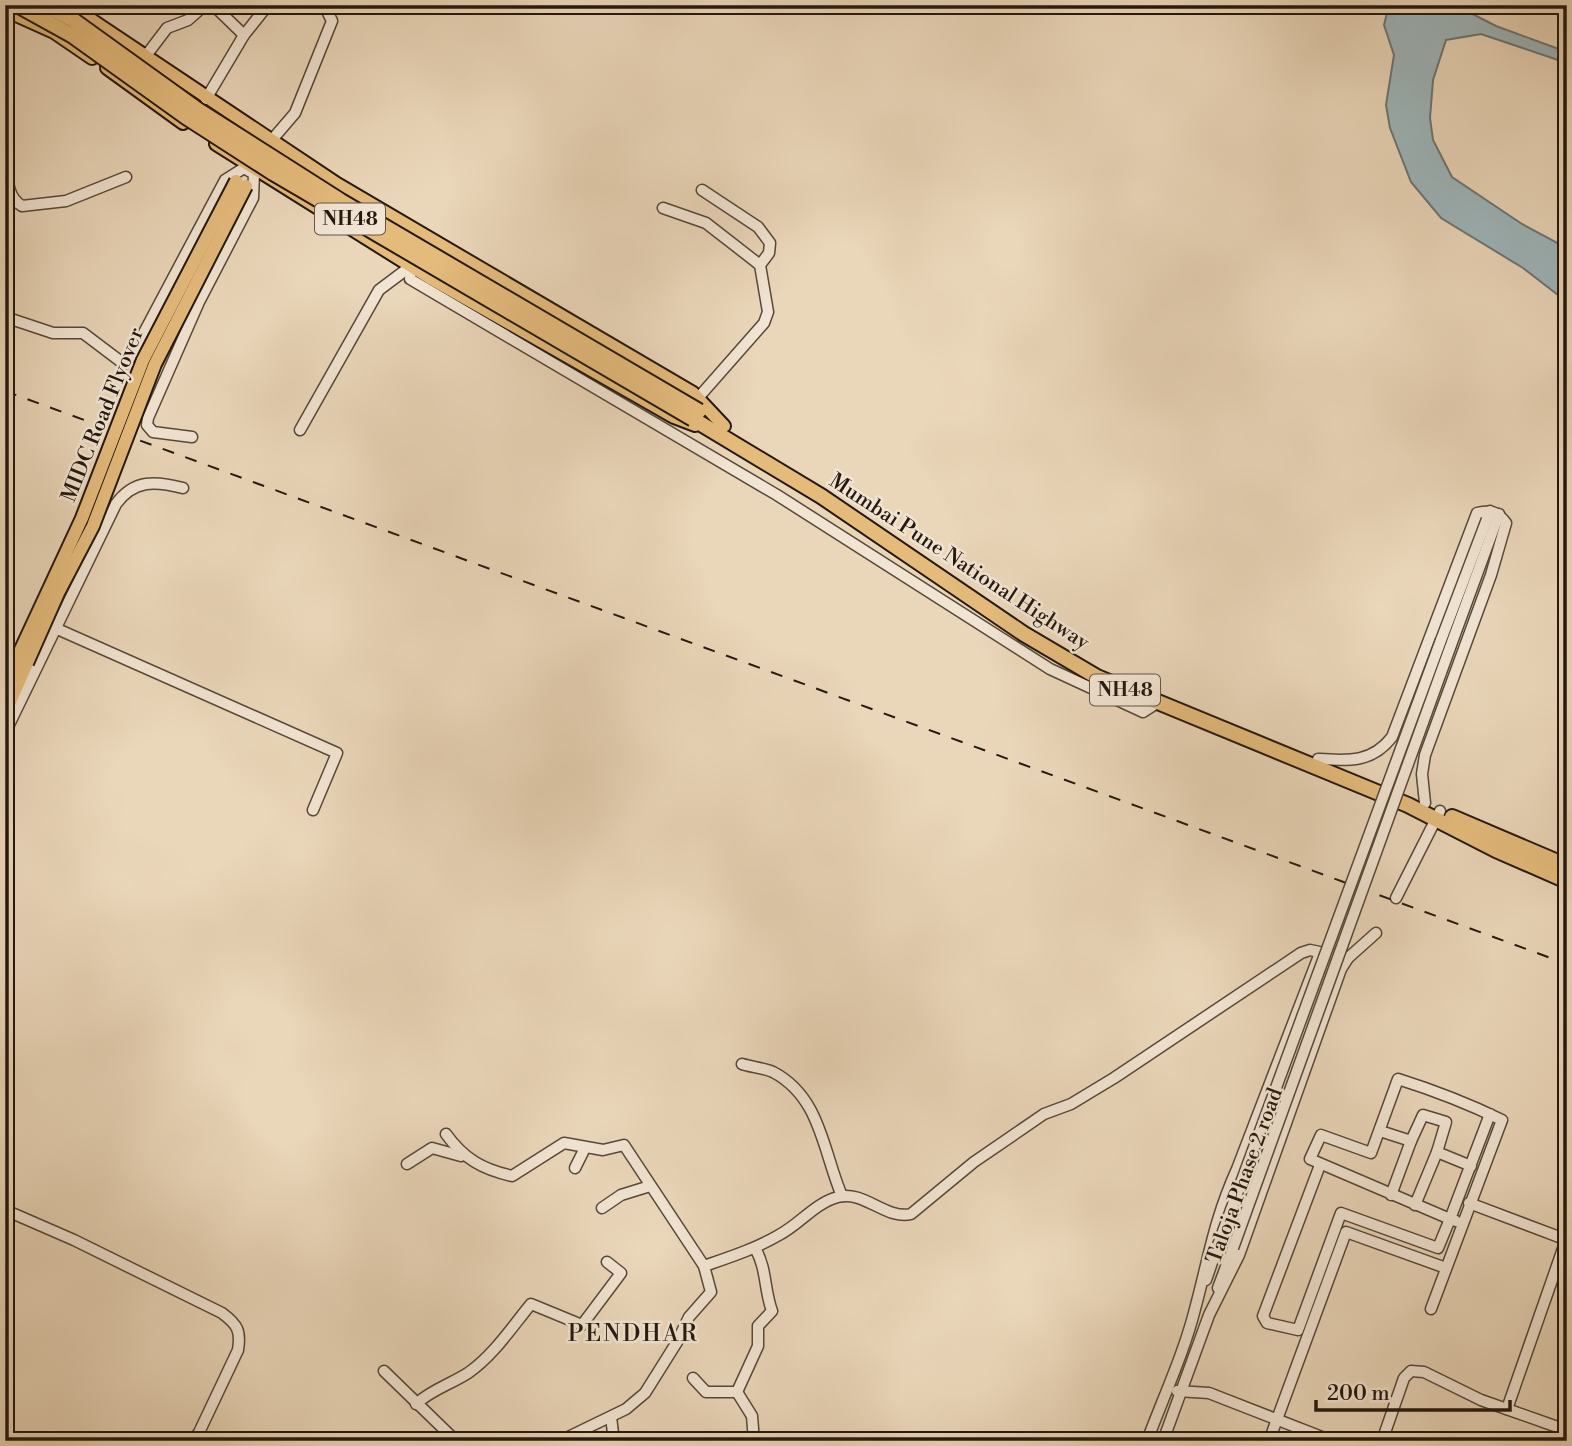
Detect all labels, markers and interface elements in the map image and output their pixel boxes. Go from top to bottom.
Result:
road number: NH48 [315,204,385,234]
street label: MIDC Road Flyover [56,324,150,506]
street label: Mumbai Pune National Highway [824,468,1095,656]
road number: NH48 [1090,674,1160,706]
street label: Taloja Phase 2 road [1201,1084,1289,1267]
district label: PENDHAR [568,1320,698,1348]
scale bar [1316,1369,1511,1413]
text: 200 m [1327,1381,1390,1407]

